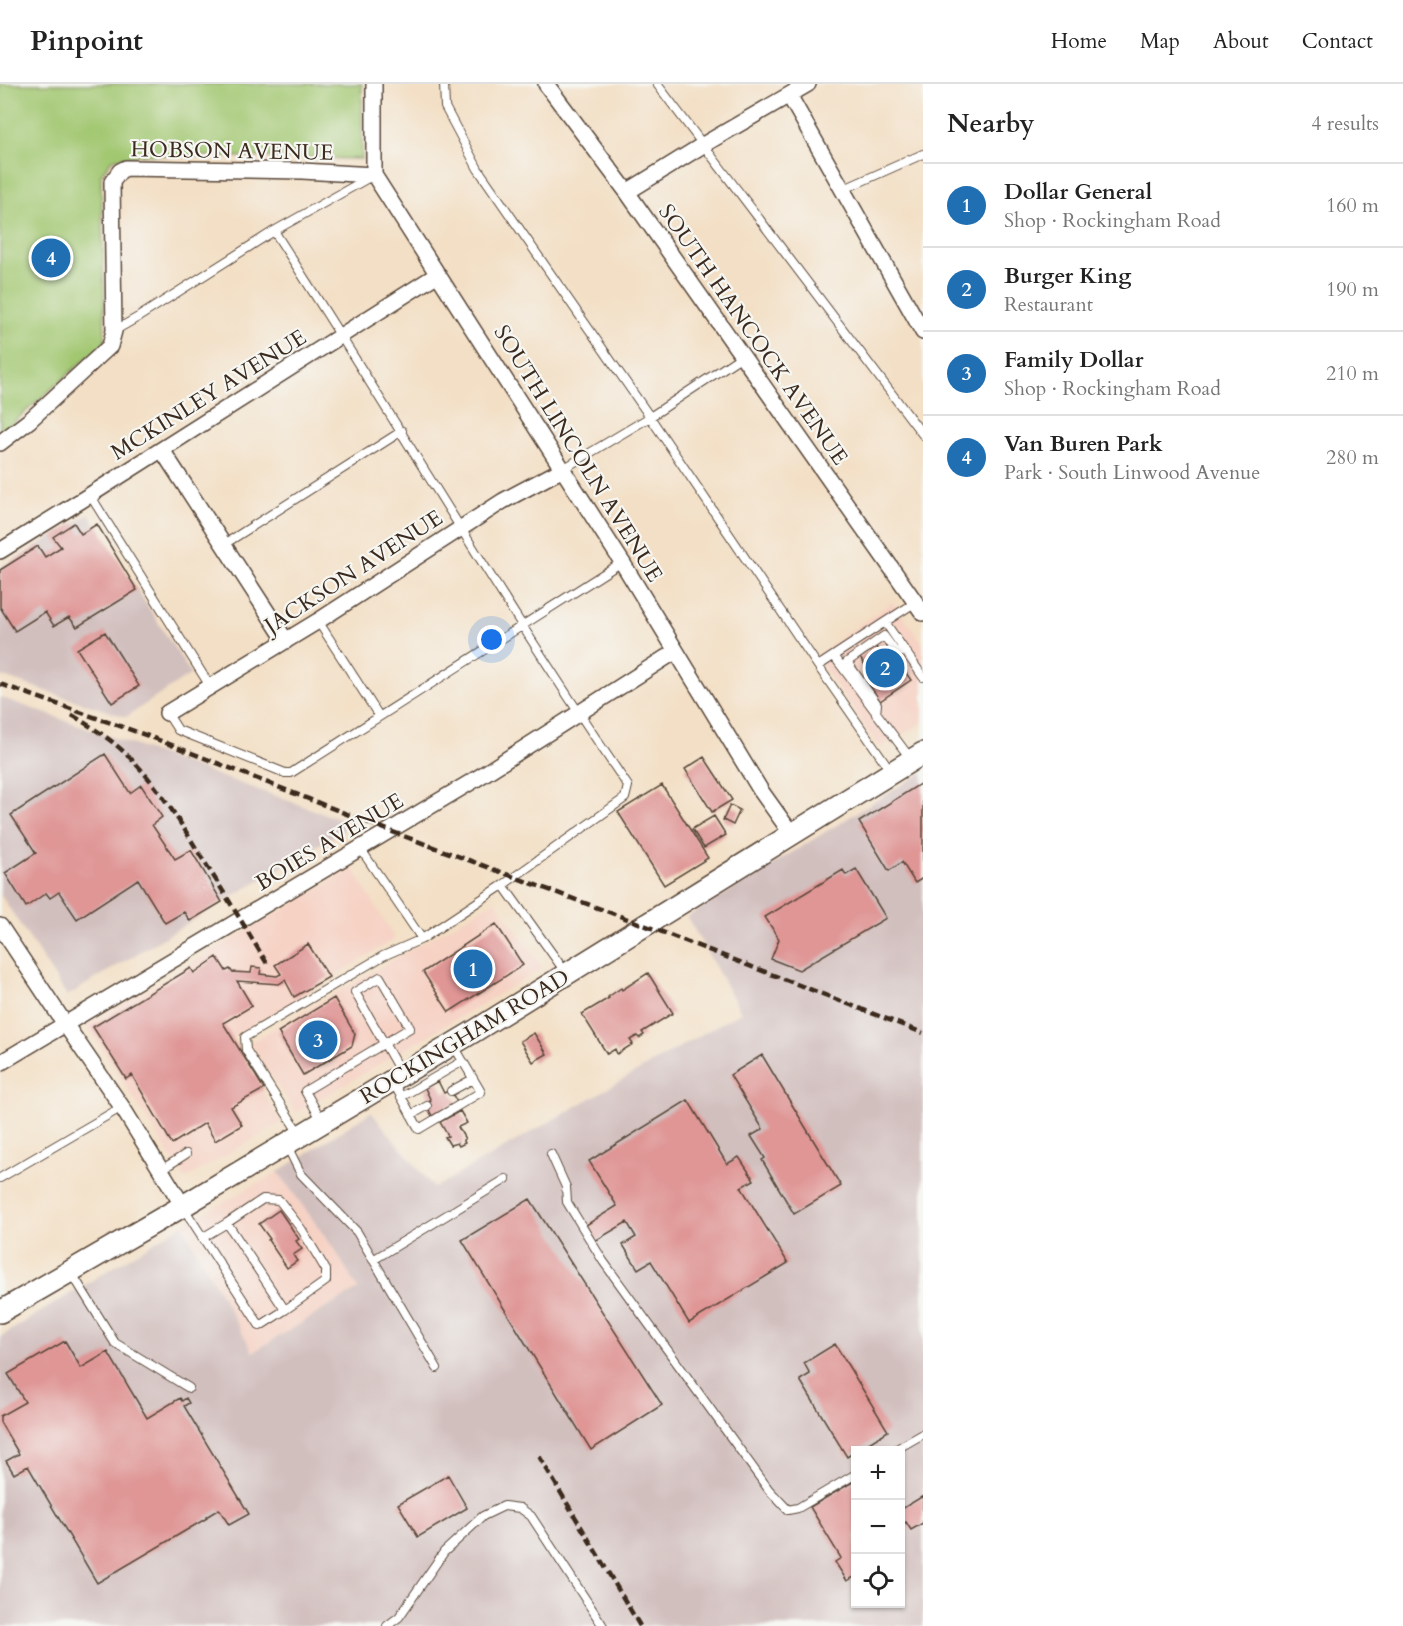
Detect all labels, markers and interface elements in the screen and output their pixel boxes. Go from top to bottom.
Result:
text: Pinpoint [30,22,143,60]
text: Home [1051,27,1107,56]
text: Map [1140,27,1180,56]
text: About [1213,27,1269,56]
text: Contact [1302,27,1373,56]
text: Nearby [947,106,1035,141]
text: 4 results [1311,110,1379,137]
street label: HOBSON AVENUE [130,134,334,168]
text: Dollar General [1004,177,1152,207]
text: 1 [961,192,972,219]
text: 160 m [1326,192,1379,219]
street label: SOUTH HANCOCK AVENUE [651,198,855,471]
text: Shop · Rockingham Road [1004,207,1221,234]
pin: 4 [32,236,70,280]
text: Burger King [1004,261,1131,291]
text: 2 [961,276,972,303]
text: 190 m [1326,276,1379,303]
text: Restaurant [1004,291,1093,318]
street label: SOUTH LINCOLN AVENUE [487,319,670,588]
street label: MCKINLEY AVENUE [105,322,312,467]
text: Family Dollar [1004,345,1144,375]
text: 3 [961,360,972,387]
text: 210 m [1326,360,1379,387]
text: Shop · Rockingham Road [1004,375,1221,402]
text: Van Buren Park [1004,429,1163,459]
text: 4 [961,444,972,471]
text: 280 m [1326,444,1379,471]
text: Park · South Linwood Avenue [1004,459,1260,486]
street label: JACKSON AVENUE [256,503,448,642]
your location [477,625,506,654]
pin: 2 [866,646,904,690]
street label: BOIES AVENUE [250,786,409,898]
pin: 1 [454,946,492,992]
street label: ROCKINGHAM ROAD [354,962,575,1111]
pin: 3 [298,1018,338,1062]
map controls [851,1446,905,1608]
button: + [851,1446,905,1500]
button: − [851,1500,905,1554]
button: locate [851,1554,905,1608]

